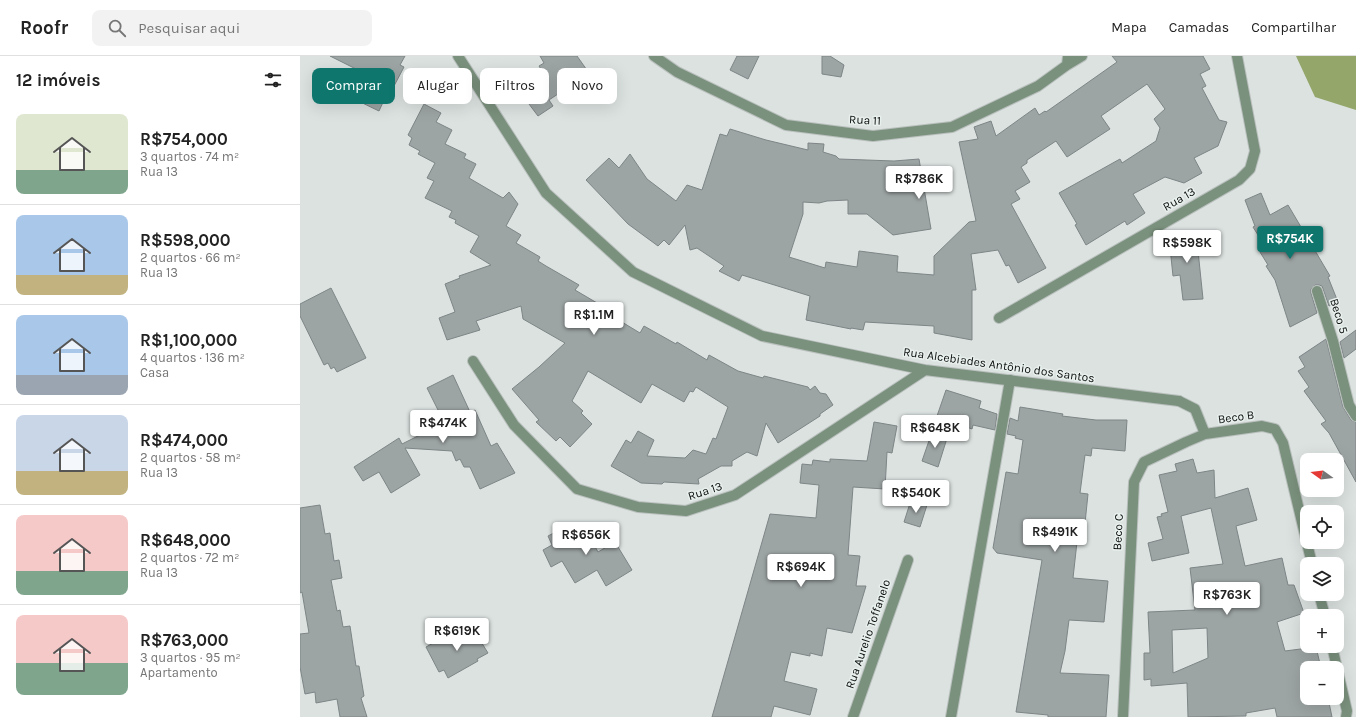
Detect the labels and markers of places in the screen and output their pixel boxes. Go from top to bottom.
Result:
pin: R$786K [886,166,952,200]
pin: R$754K [1257,226,1323,260]
pin: R$598K [1154,230,1220,264]
pin: R$1.1M [561,302,627,336]
pin: R$474K [410,410,476,444]
pin: R$648K [902,415,968,449]
pin: R$540K [883,480,949,514]
pin: R$491K [1022,519,1088,553]
pin: R$656K [553,522,619,556]
pin: R$694K [768,554,834,588]
pin: R$763K [1194,582,1260,616]
pin: R$619K [424,618,490,652]

